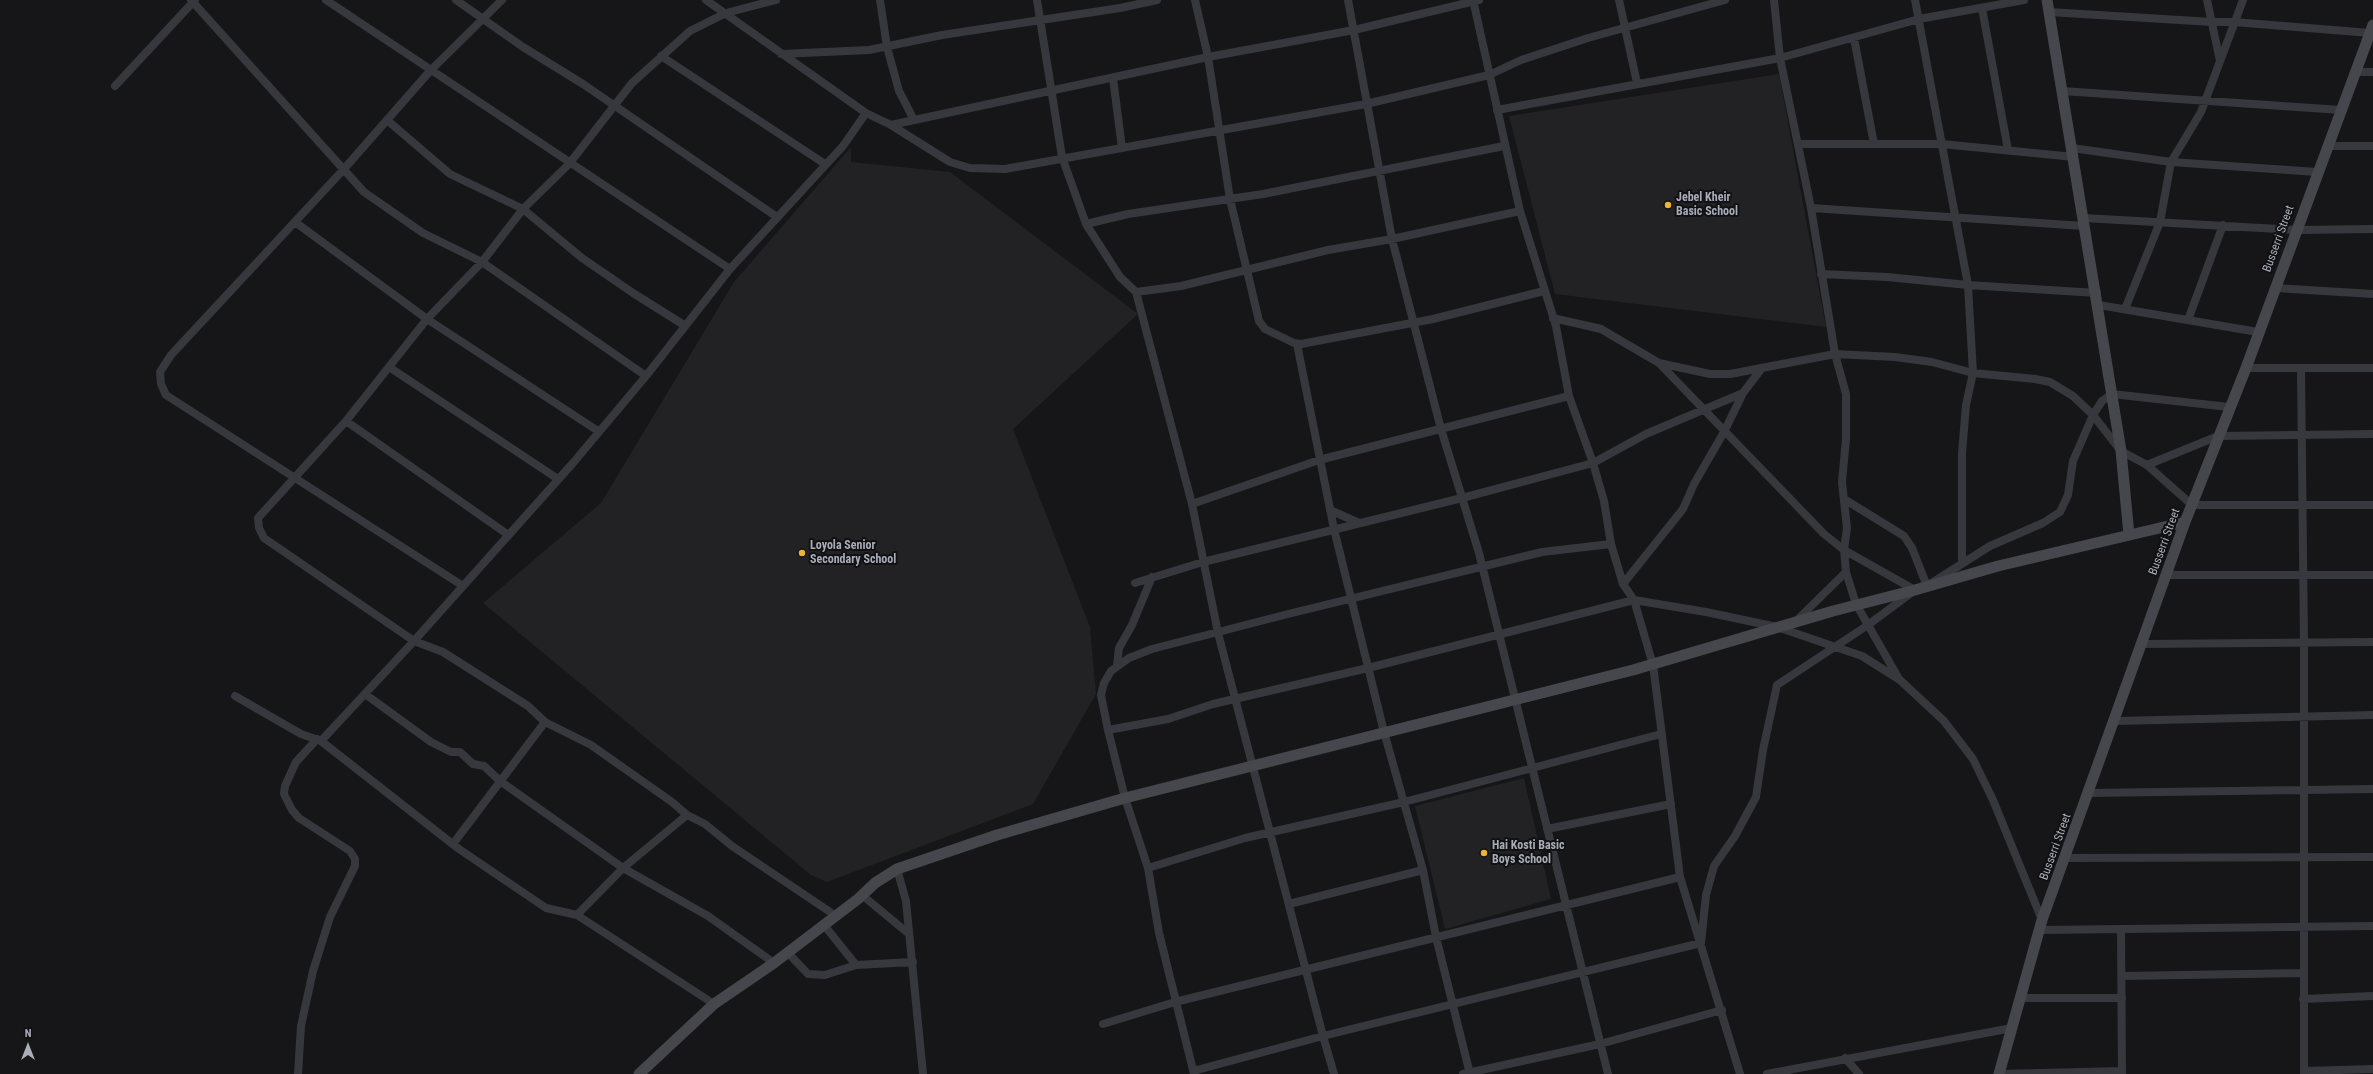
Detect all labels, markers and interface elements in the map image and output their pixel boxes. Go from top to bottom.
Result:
place label: Jebel Kheir Basic School [1676,191,1738,219]
marker: Jebel Kheir Basic School [1663,200,1673,210]
street label: Busserri Street [2260,204,2298,274]
street label: Busserri Street [2146,507,2184,577]
place label: Loyola Senior Secondary School [810,539,896,567]
marker: Loyola Senior Secondary School [797,548,807,558]
street label: Busserri Street [2037,812,2075,882]
place label: Hai Kosti Basic Boys School [1492,839,1565,867]
marker: Hai Kosti Basic Boys School [1479,848,1489,858]
north arrow [8,1026,48,1066]
text: N [25,1027,31,1040]

